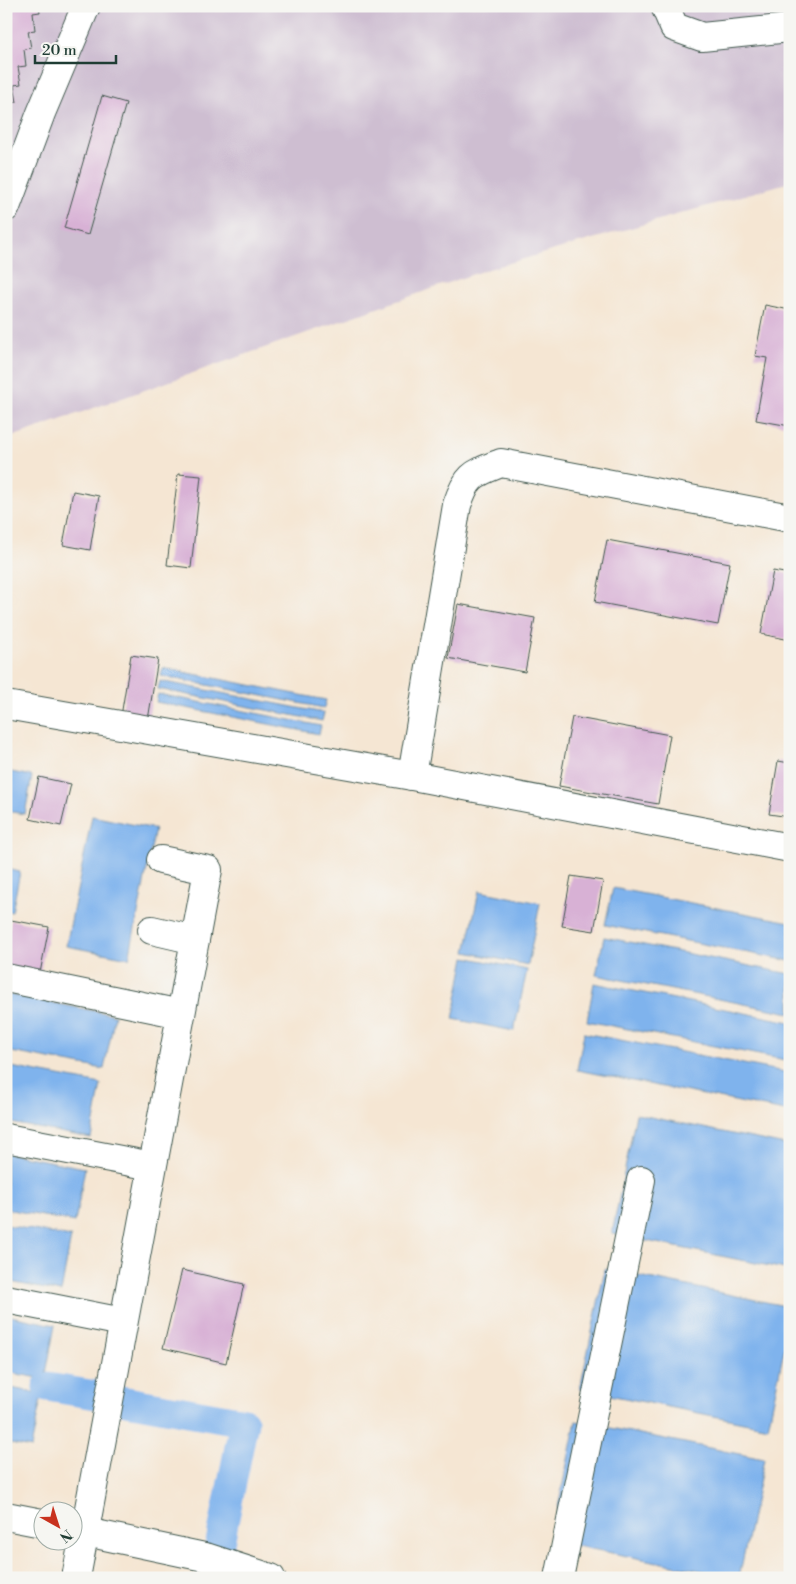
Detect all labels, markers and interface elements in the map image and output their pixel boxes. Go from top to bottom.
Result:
scale bar [35,32,116,64]
text: 20 m [42,41,77,60]
north arrow [32,1502,82,1552]
text: N [56,1525,76,1546]

